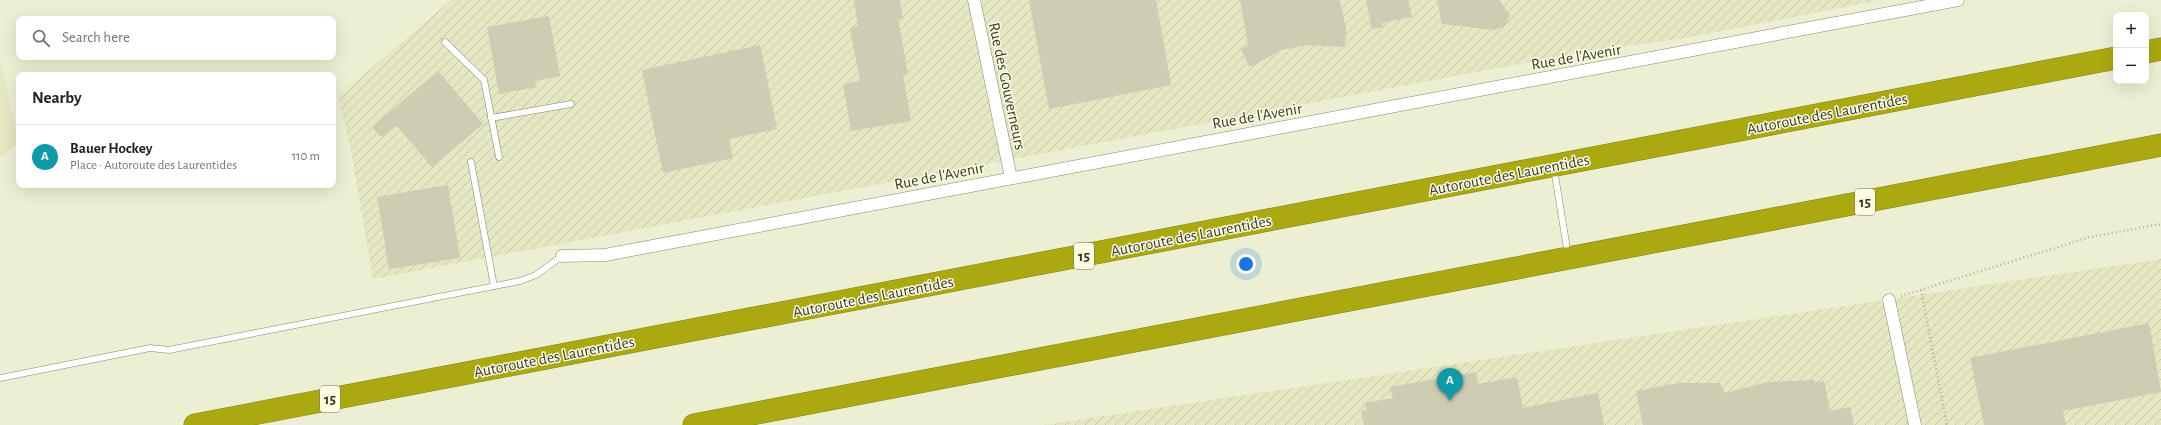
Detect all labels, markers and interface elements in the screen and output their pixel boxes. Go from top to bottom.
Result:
map controls [2113,12,2149,84]
button: + [2113,12,2149,48]
search box [16,16,336,60]
street label: Rue des Gouverneurs [986,21,1028,151]
icon: search [30,27,52,49]
text: Search here [62,30,130,45]
street label: Rue de l'Avenir [1530,41,1623,73]
button: − [2113,48,2149,84]
text: Nearby [32,89,82,106]
street label: Autoroute des Laurentides [1745,91,1909,137]
street label: Rue de l'Avenir [1211,100,1304,132]
text: Bauer Hockey [70,141,153,156]
text: A [41,150,49,163]
text: 110 m [292,150,320,163]
street label: Autoroute des Laurentides [1427,152,1591,198]
text: Place · Autoroute des Laurentides [70,159,237,172]
street label: Rue de l'Avenir [893,159,986,193]
road number: 15 [1855,189,1875,215]
street label: Autoroute des Laurentides [1109,213,1273,259]
road number: 15 [1074,243,1094,269]
your location [1236,254,1256,274]
street label: Autoroute des Laurentides [791,274,955,320]
street label: Autoroute des Laurentides [472,334,636,380]
pin: A [1437,368,1463,401]
road number: 15 [320,386,340,412]

